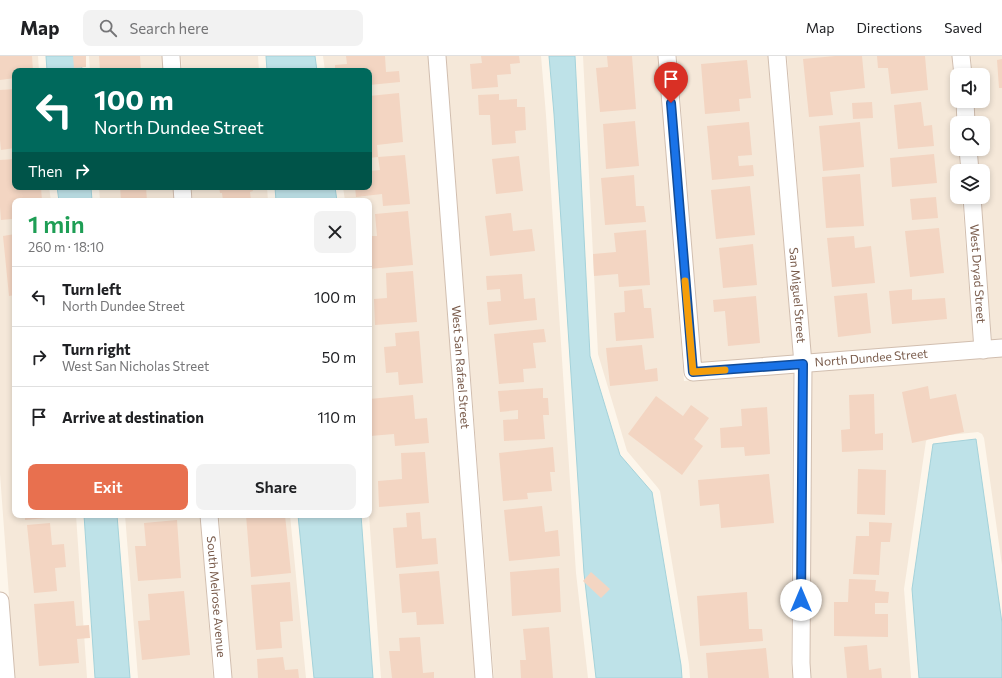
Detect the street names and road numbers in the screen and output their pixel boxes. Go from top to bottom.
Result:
street label: West Dryad Street [968,224,989,324]
street label: San Miguel Street [787,247,809,344]
street label: West San Rafael Street [450,305,473,429]
street label: North Dundee Street [814,346,929,369]
street label: South Melrose Avenue [205,535,229,658]

